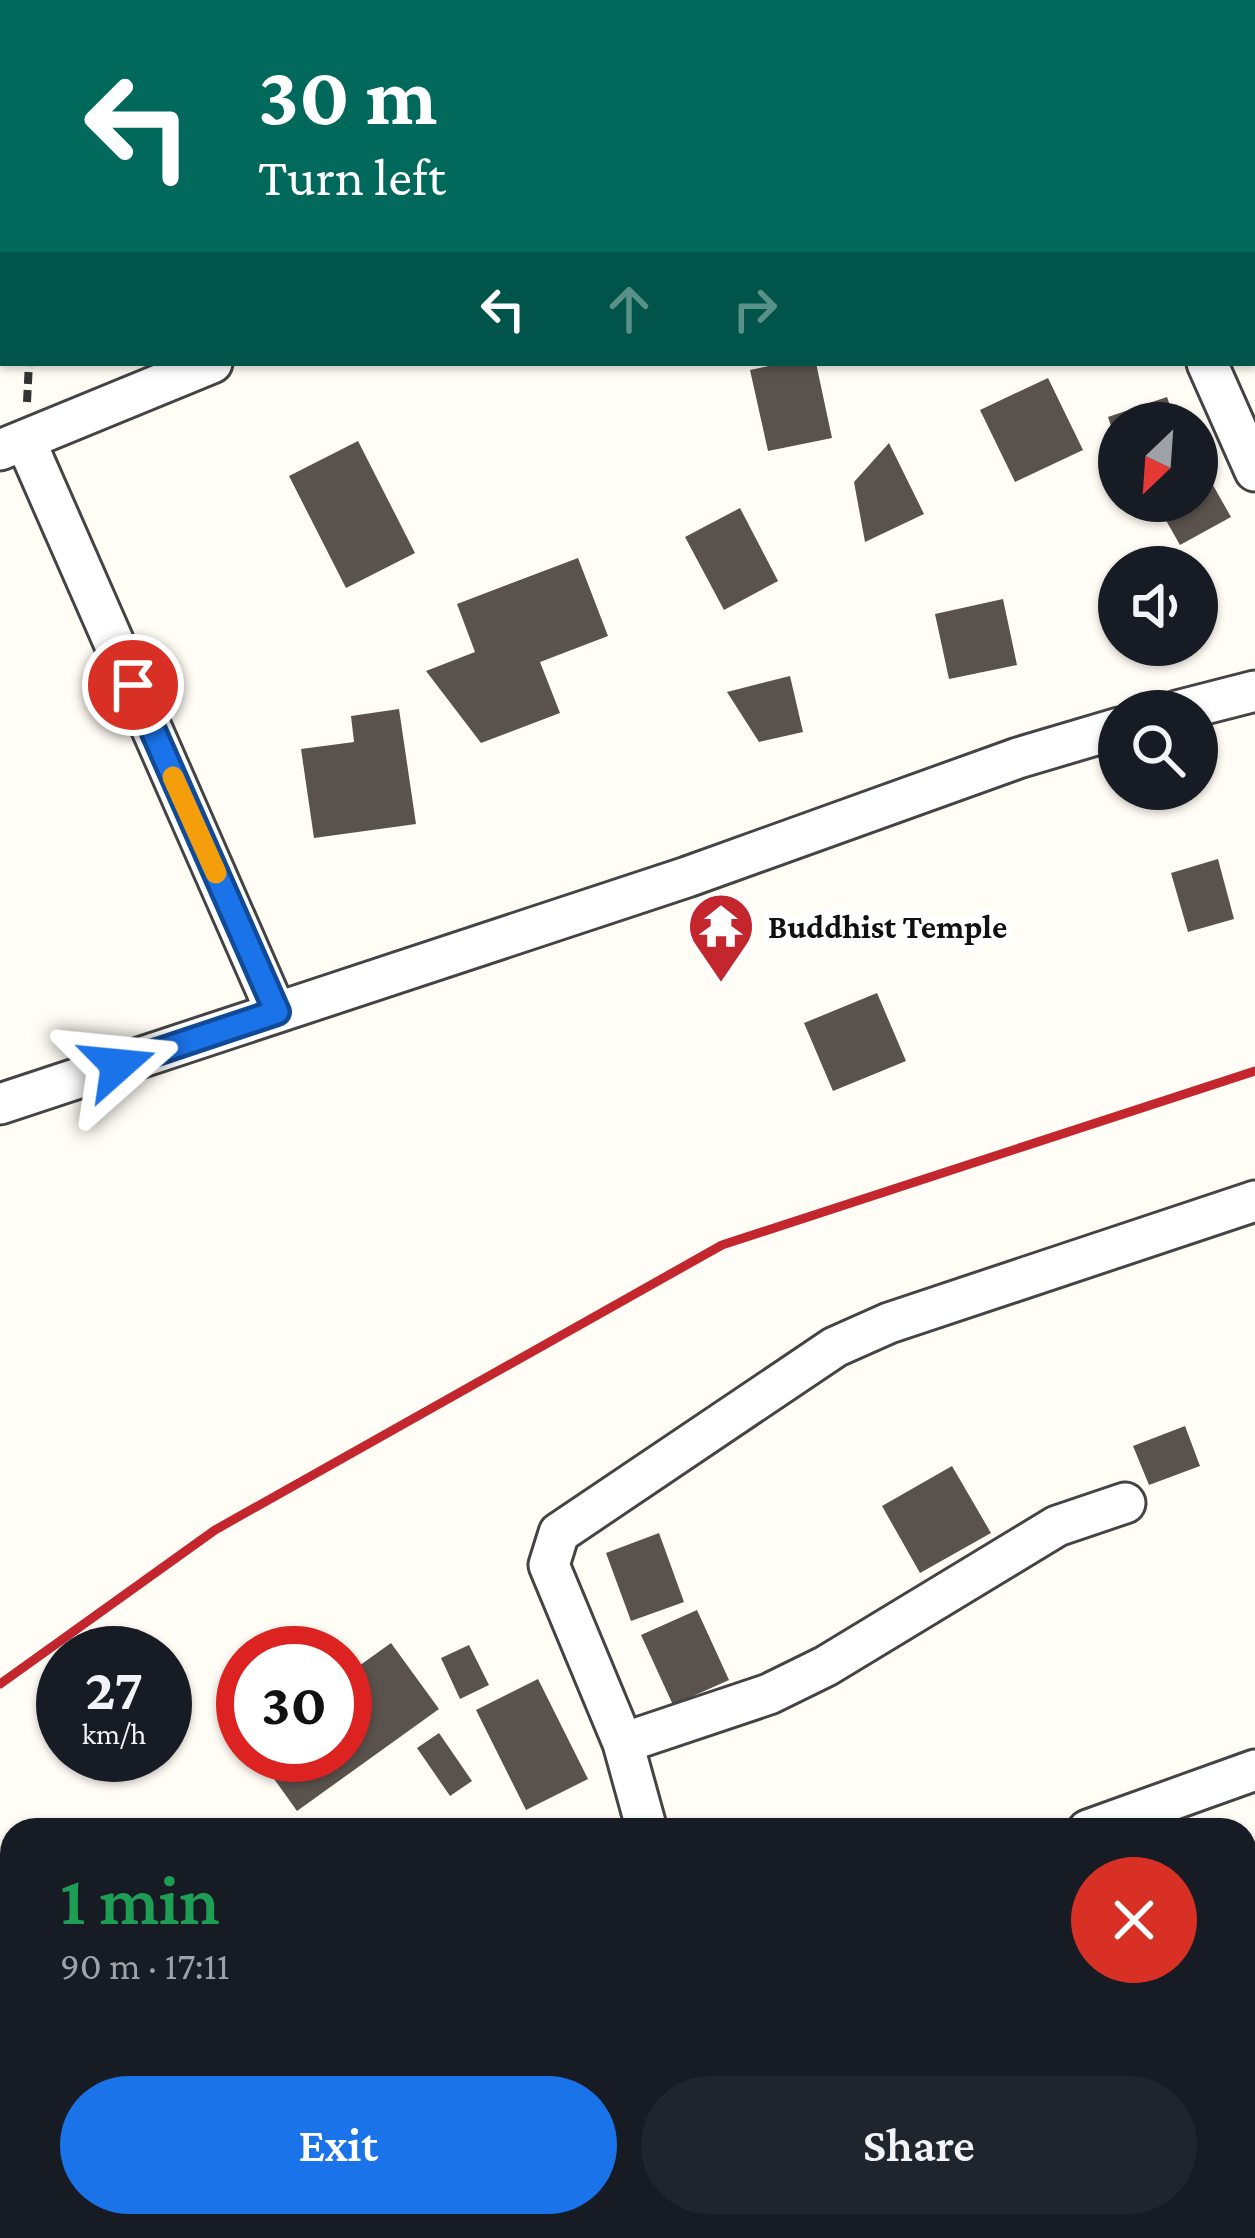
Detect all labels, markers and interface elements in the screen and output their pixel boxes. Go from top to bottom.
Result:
icon: left [60,48,216,204]
text: 30 m [258,49,437,142]
text: Turn left [258,147,446,207]
icon: left [470,276,536,342]
icon: ahead [596,276,662,342]
icon: right [722,276,788,342]
north arrow [1098,402,1218,522]
map controls [1098,402,1218,810]
button: sound [1098,546,1218,666]
pin [82,634,184,736]
icon: arrive [100,652,166,718]
button: search [1098,690,1218,810]
temple icon: Buddhist Temple [686,891,756,985]
place label: Buddhist Temple [768,908,1007,945]
position arrow [55,1002,181,1128]
speed limit sign: 30 [216,1626,372,1782]
text: 27 [85,1655,143,1722]
text: km/h [82,1717,146,1750]
button: close [1071,1857,1197,1983]
text: 1 min [60,1859,220,1939]
text: 90 m · 17:11 [60,1944,230,1987]
button: Exit [60,2076,617,2214]
button: Share [641,2076,1197,2214]

